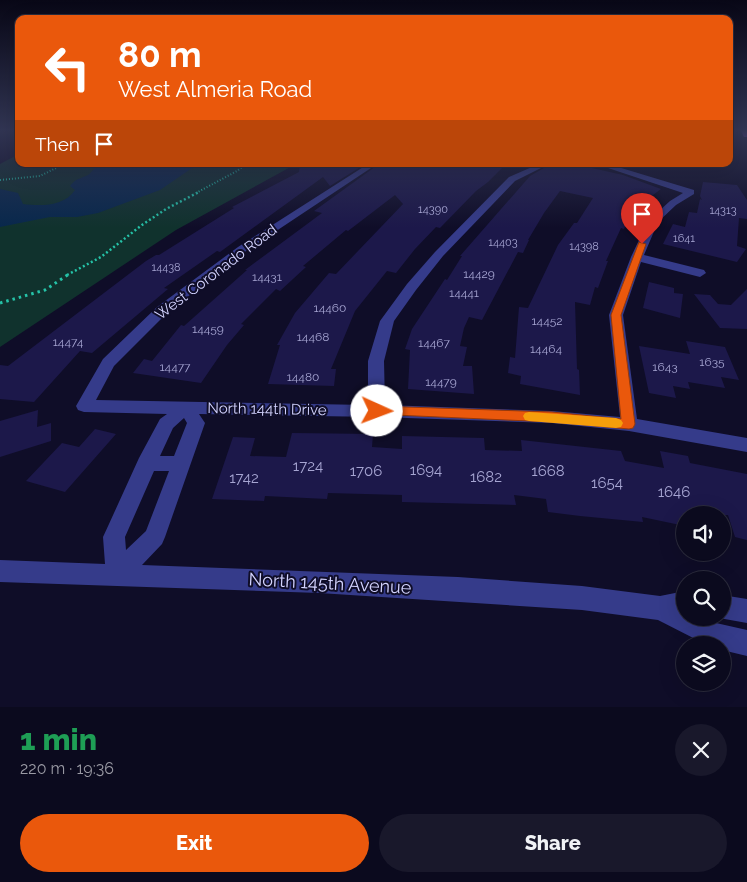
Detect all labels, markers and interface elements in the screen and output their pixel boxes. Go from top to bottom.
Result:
text: 80 m [118,34,202,75]
icon: left [35,35,100,100]
text: West Almeria Road [118,76,312,102]
icon: arrive [90,130,118,158]
text: Then [35,133,80,155]
pin [621,193,663,244]
icon: arrive [628,200,656,228]
house number: 14390 [418,203,448,216]
house number: 14313 [709,204,737,217]
street label: West Coronado Road [152,220,280,324]
house number: 1641 [673,232,695,245]
house number: 14403 [488,236,518,249]
house number: 14398 [569,240,599,253]
house number: 14438 [151,261,181,274]
house number: 14429 [463,267,495,281]
house number: 14431 [252,270,282,284]
house number: 14441 [449,286,479,300]
house number: 14460 [314,301,346,315]
house number: 14452 [531,314,563,328]
house number: 14459 [192,322,224,336]
house number: 14468 [297,330,329,344]
house number: 14474 [53,335,84,349]
house number: 14467 [418,336,451,350]
house number: 14464 [530,342,562,356]
house number: 1635 [699,355,725,369]
house number: 14477 [159,360,191,374]
house number: 1643 [652,360,678,374]
house number: 14480 [287,370,319,384]
house number: 14479 [425,375,457,389]
position arrow [350,384,402,436]
street label: North 144th Drive [207,399,327,419]
house number: 1724 [293,457,323,475]
house number: 1694 [410,461,442,479]
house number: 1706 [350,462,382,480]
house number: 1668 [531,462,565,480]
house number: 1682 [470,468,502,486]
house number: 1742 [229,469,259,487]
house number: 1654 [591,474,623,492]
house number: 1646 [658,483,690,501]
map controls [676,506,731,691]
button: sound [676,506,731,561]
street label: North 145th Avenue [248,568,412,598]
button: search [676,571,731,626]
button: layers [676,636,731,691]
text: 1 min [20,722,97,757]
button: close [675,724,727,776]
text: 220 m · 19:36 [20,759,114,778]
button: Exit [20,814,369,872]
button: Share [379,814,727,872]

